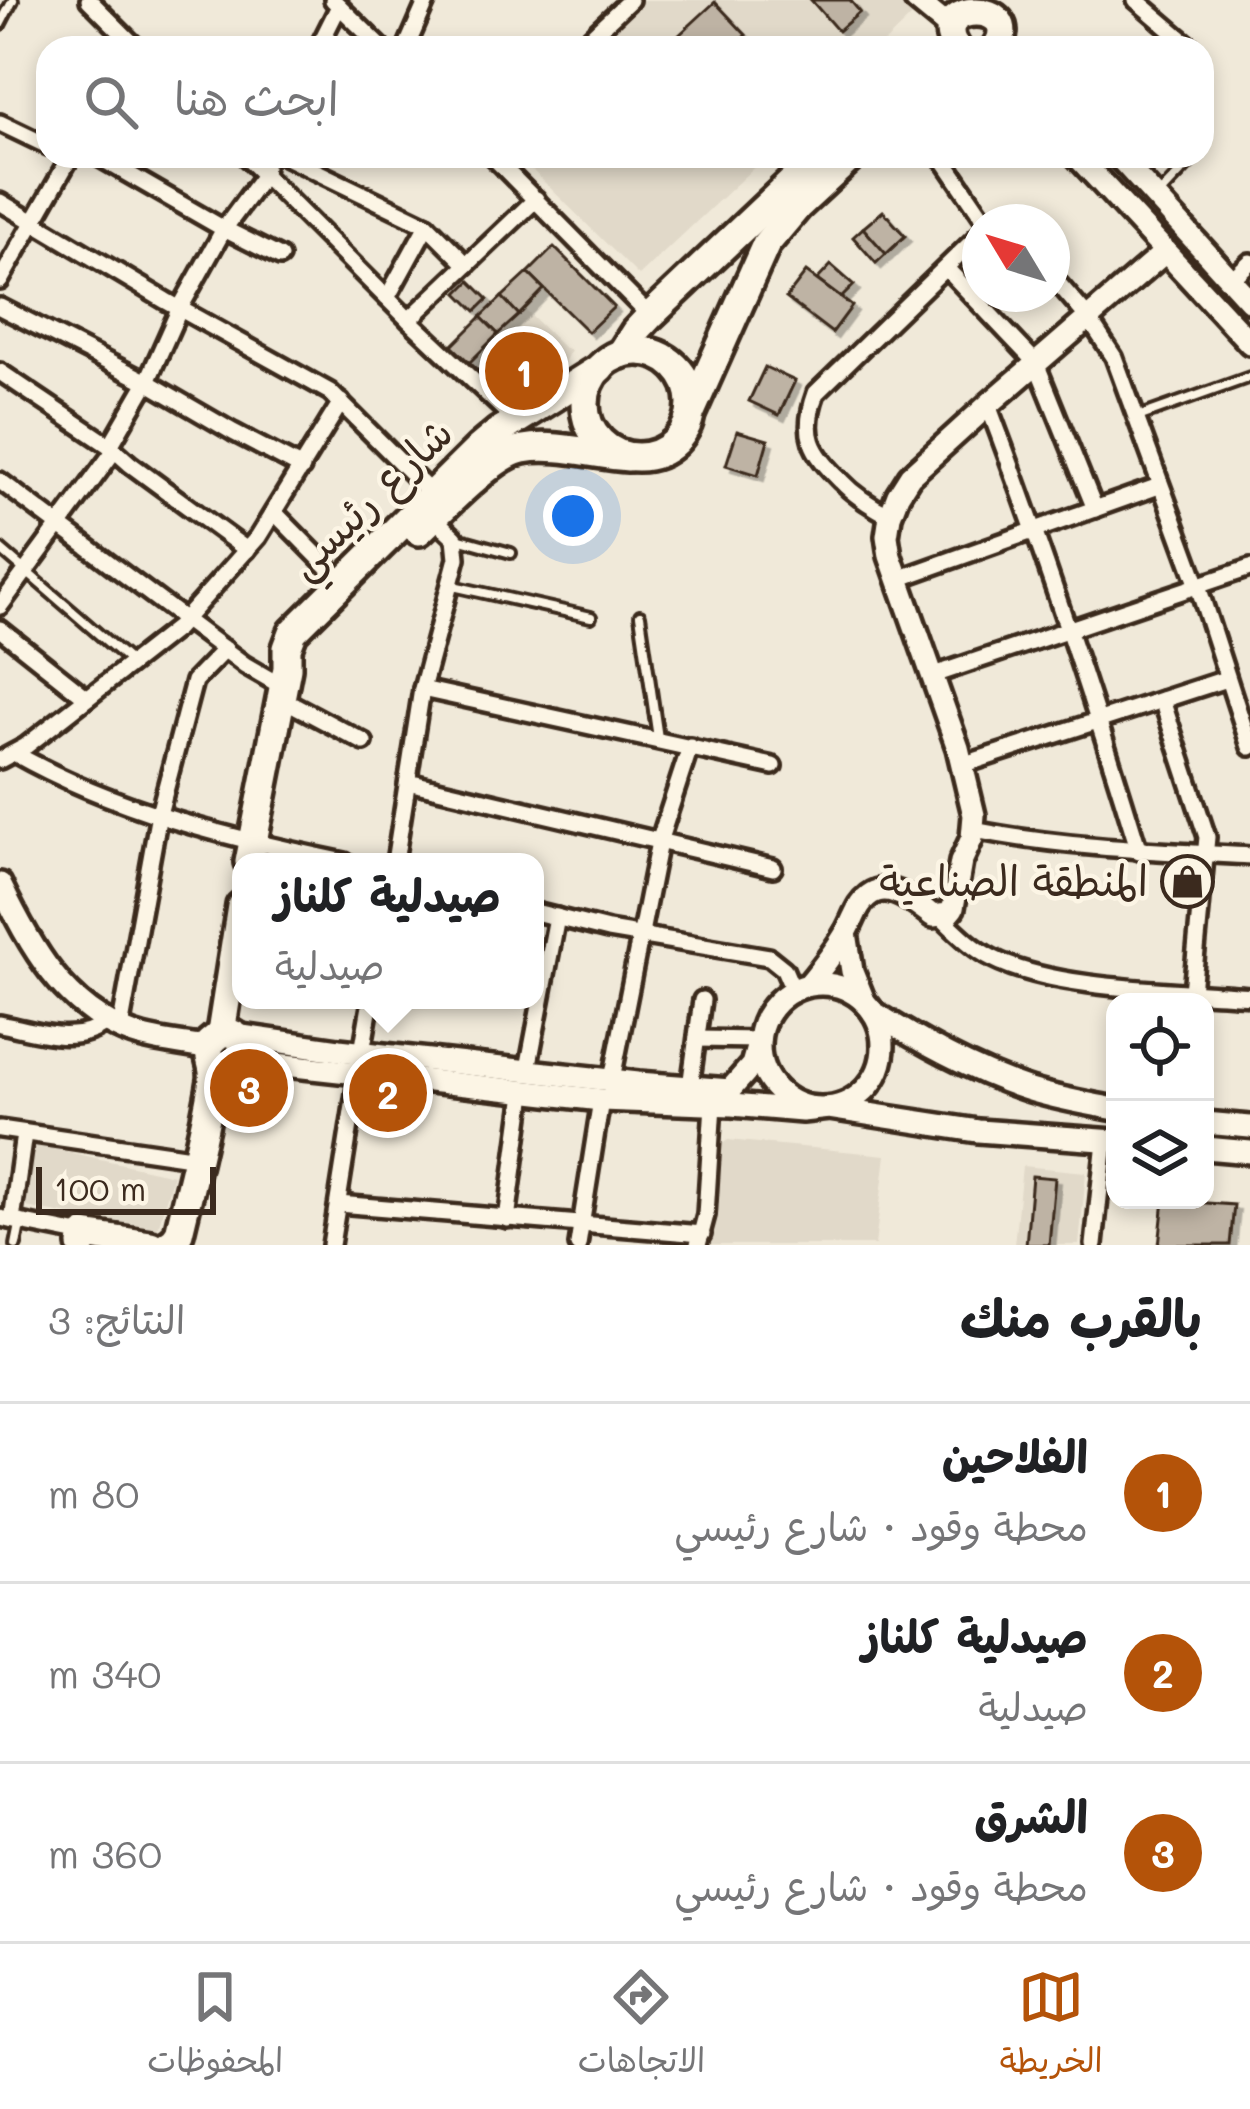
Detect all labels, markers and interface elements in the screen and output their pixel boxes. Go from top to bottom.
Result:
search box [36,36,1214,168]
text: ابحث هنا [174,68,339,126]
icon: search [78,69,144,135]
north arrow [962,204,1070,312]
pin: 1 [485,326,563,416]
street label: شارع رئيسي [275,405,471,597]
your location [543,486,603,546]
place label: المنطقة الصناعية [879,852,1148,907]
popup [232,853,544,1009]
shop icon: المنطقة الصناعية [1159,853,1215,909]
text: صيدلية كلناز [275,865,501,923]
text: صيدلية [275,939,385,990]
map controls [1106,993,1214,1209]
button: locate [1106,993,1214,1101]
pin: 3 [210,1043,288,1133]
pin: 2 [349,1048,427,1138]
button: layers [1106,1101,1214,1209]
scale bar [36,1161,216,1214]
text: 100 m [54,1166,146,1209]
text: بالقرب منك [960,1283,1202,1350]
text: النتائج: 3 [48,1293,185,1344]
text: الفلاحين [942,1426,1088,1484]
text: 80 m [48,1467,139,1518]
text: 1 [1154,1467,1172,1518]
text: محطة وقود · شارع رئيسي [674,1500,1088,1551]
text: صيدلية كلناز [862,1606,1088,1664]
text: 340 m [48,1647,161,1698]
text: 2 [1152,1647,1174,1698]
text: صيدلية [978,1680,1088,1731]
text: الشرق [974,1786,1088,1844]
text: 360 m [48,1827,162,1878]
text: 3 [1151,1827,1175,1878]
text: محطة وقود · شارع رئيسي [674,1860,1088,1911]
tab: المحفوظات [147,1964,283,2090]
tab: الاتجاهات [578,1964,705,2090]
tab: الخريطة [1000,1964,1103,2090]

